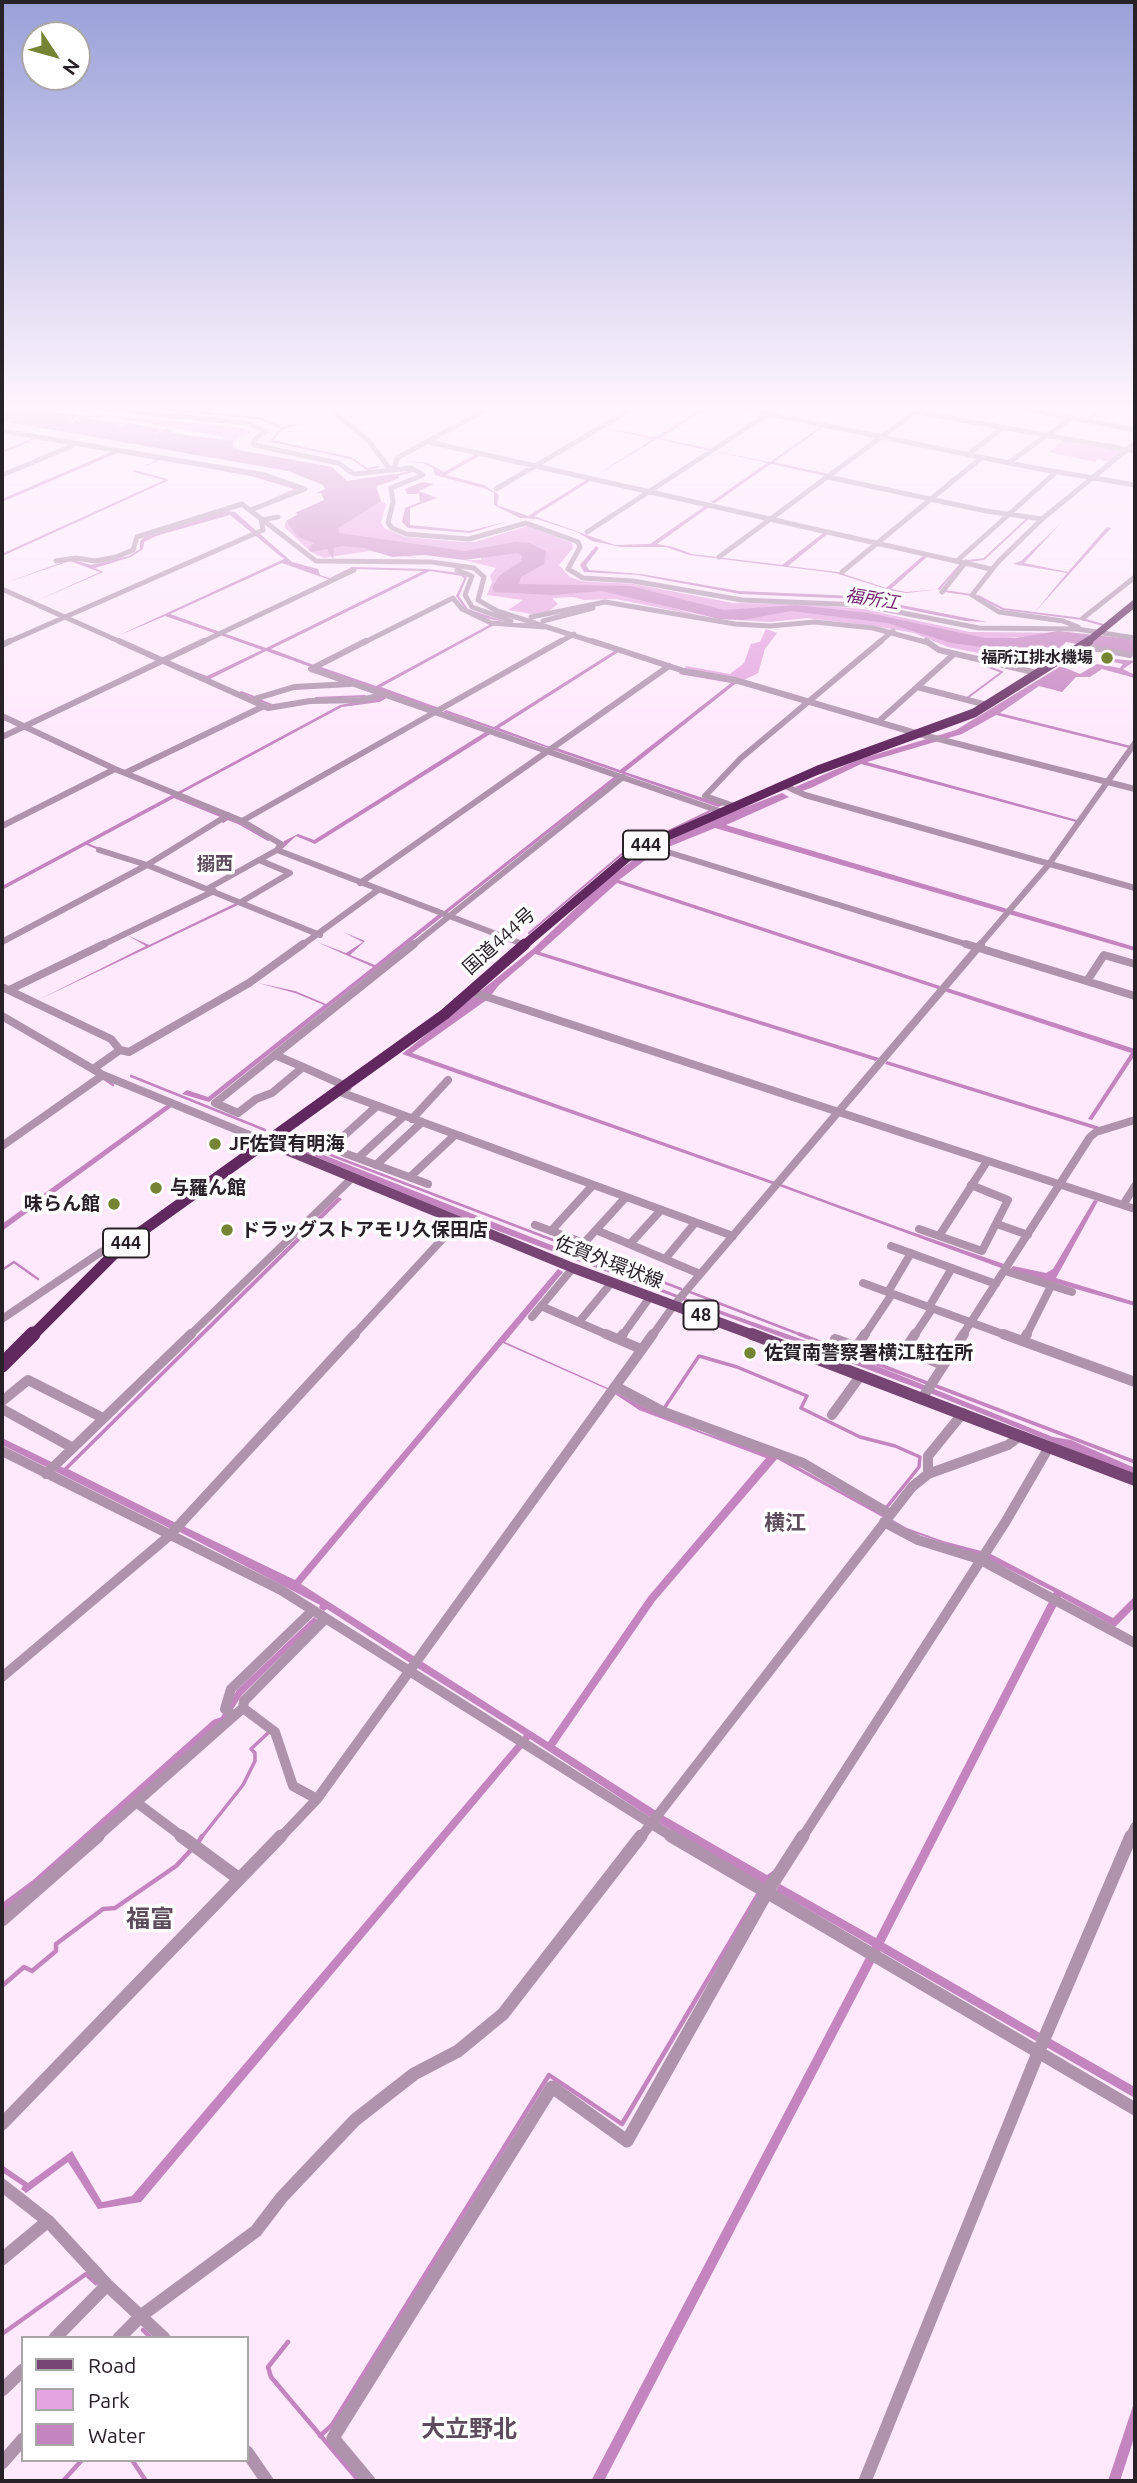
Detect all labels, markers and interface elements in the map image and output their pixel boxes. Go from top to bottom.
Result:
north arrow [21,21,91,91]
text: N [58,55,84,79]
water label: 福所江 [844,584,900,614]
place label: 福所江排水機場 [981,648,1093,668]
marker: 福所江排水機場 [1099,650,1115,666]
road number: 444 [623,830,669,860]
district label: 搦西 [197,853,233,875]
street label: 国道444号 [458,903,540,979]
place label: JF佐賀有明海 [229,1133,345,1155]
marker: JF佐賀有明海 [207,1136,223,1152]
place label: 与羅ん館 [170,1177,246,1199]
marker: 与羅ん館 [148,1180,164,1196]
place label: 味らん館 [24,1193,100,1215]
marker: 味らん館 [106,1196,122,1212]
place label: ドラッグストアモリ久保田店 [241,1219,488,1241]
marker: ドラッグストアモリ久保田店 [219,1222,235,1238]
road number: 444 [103,1228,149,1258]
street label: 佐賀外環状線 [552,1231,666,1293]
road number: 48 [684,1300,718,1330]
place label: 佐賀南警察署横江駐在所 [764,1342,973,1364]
marker: 佐賀南警察署横江駐在所 [742,1345,758,1361]
district label: 横江 [764,1510,806,1536]
district label: 福富 [126,1905,174,1933]
legend [21,2336,248,2462]
text: Road [88,2353,136,2377]
text: Park [88,2388,130,2412]
district label: 大立野北 [421,2415,517,2443]
text: Water [88,2423,146,2447]

